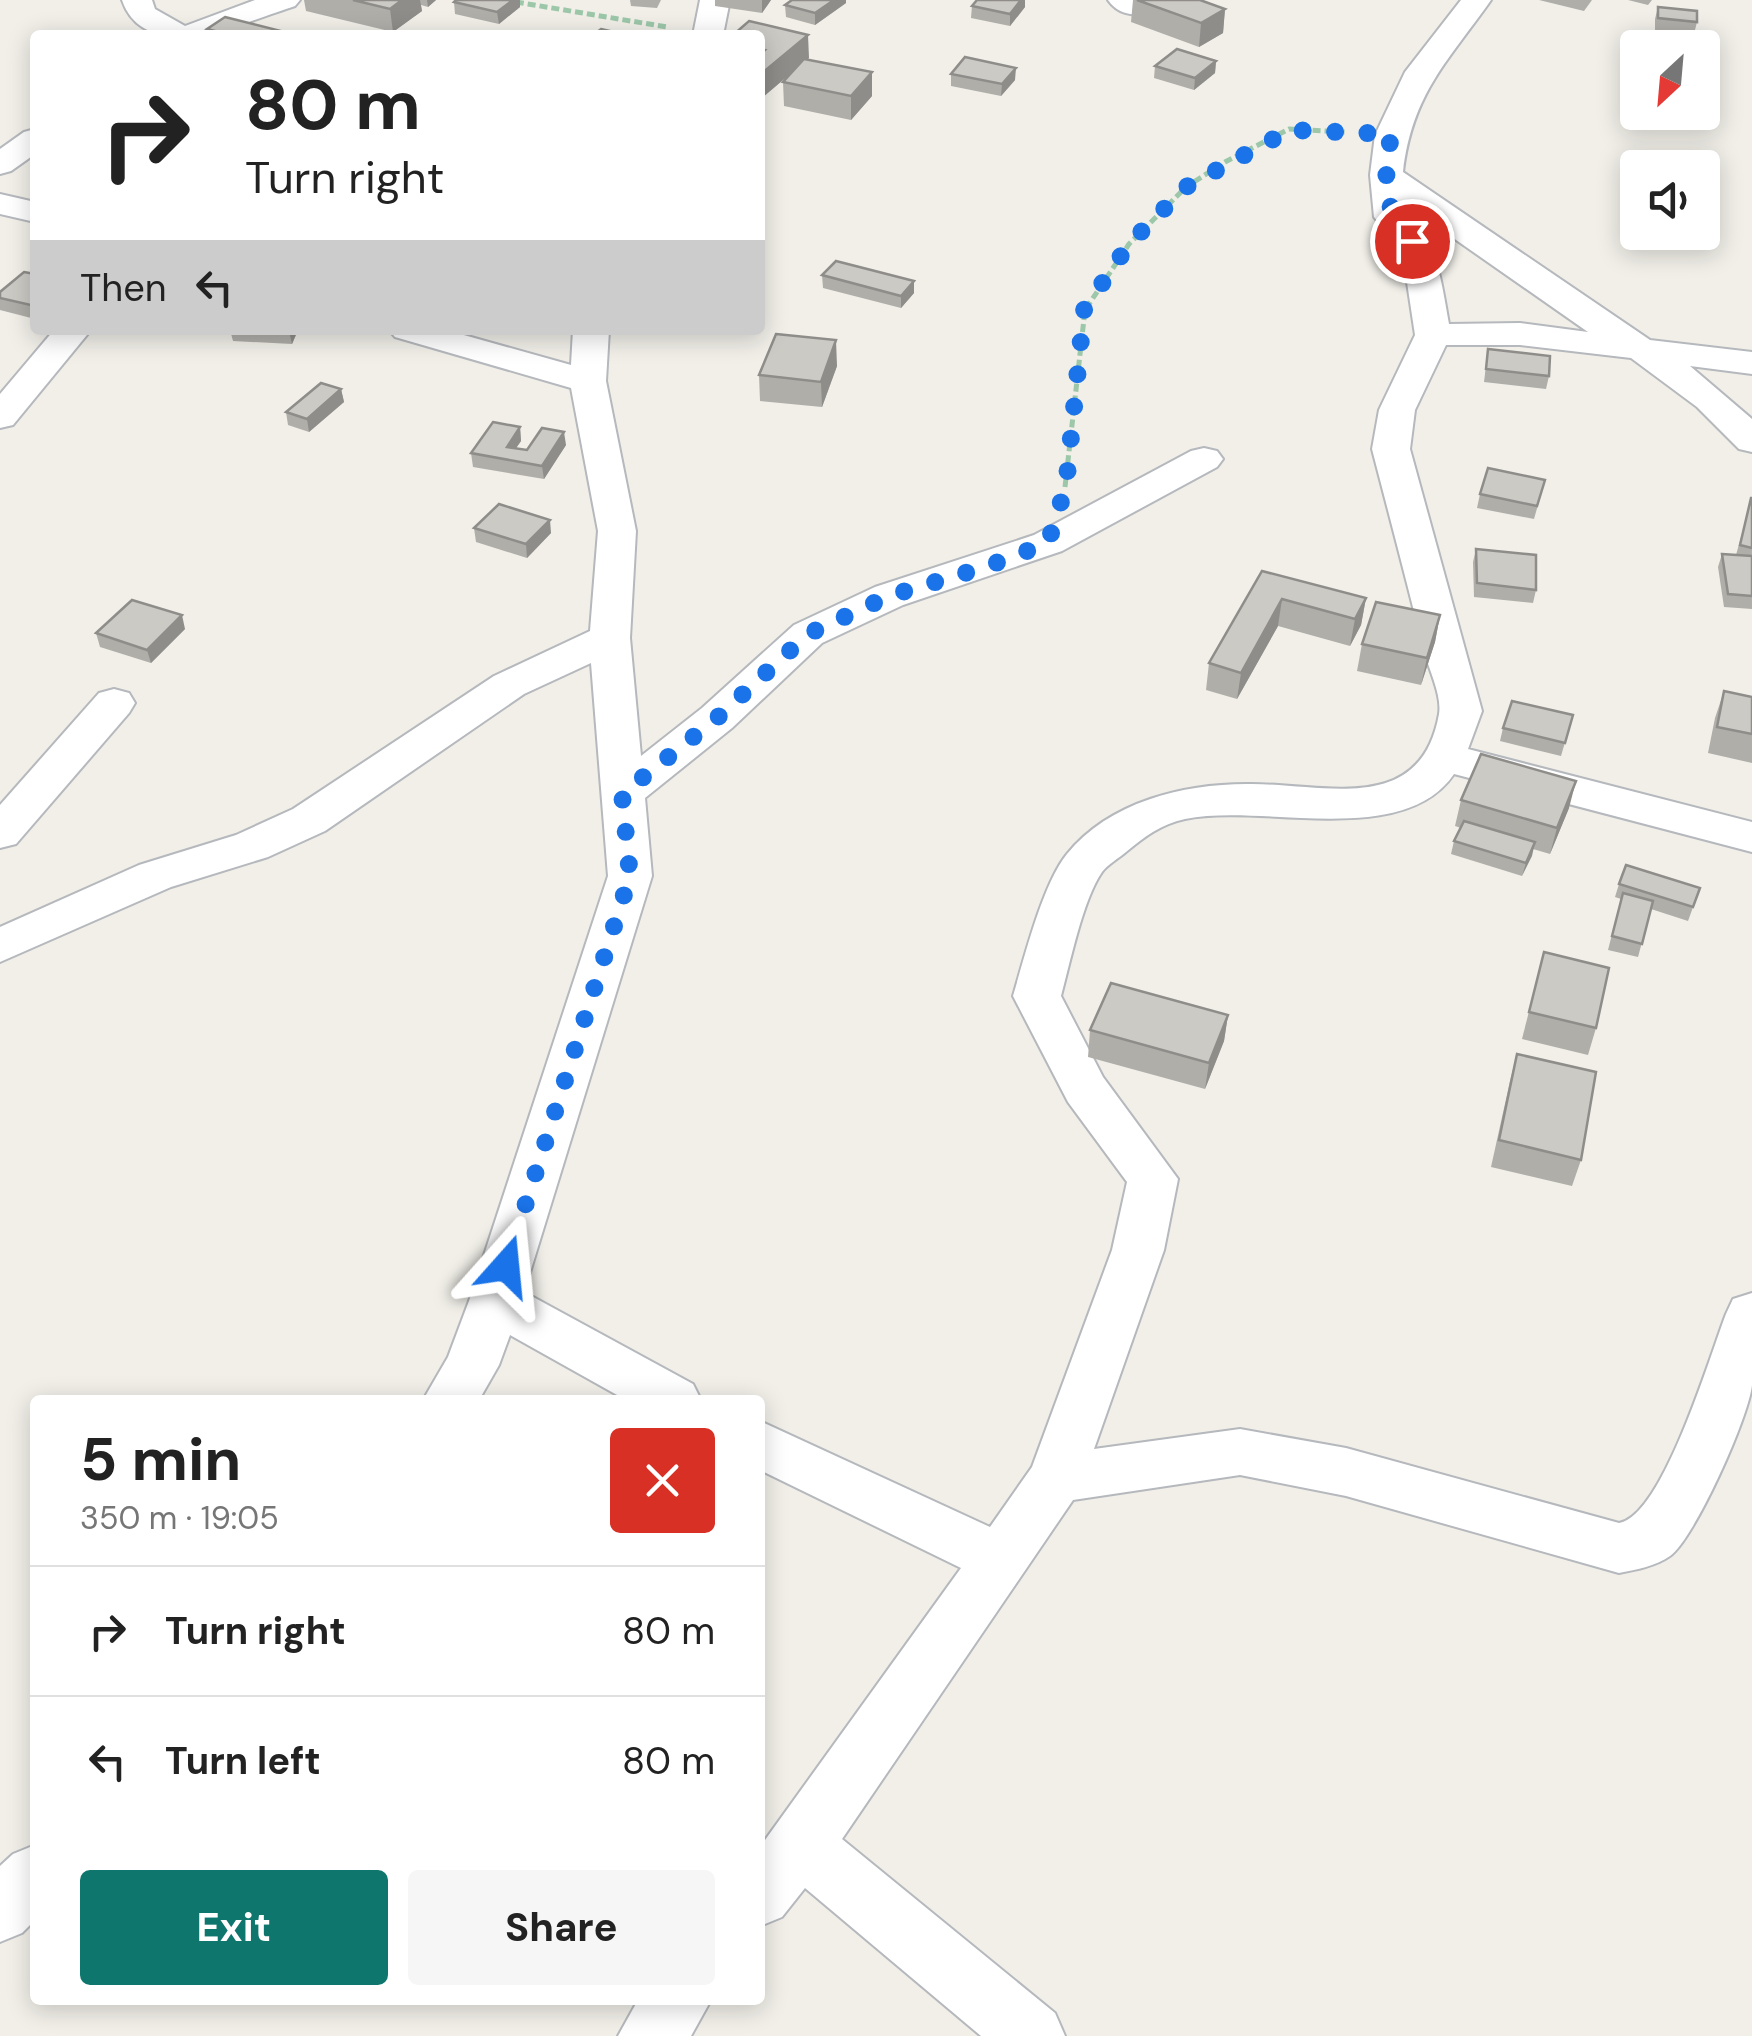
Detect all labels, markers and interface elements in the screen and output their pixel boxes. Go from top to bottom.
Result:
north arrow [1620,30,1720,130]
map controls [1620,30,1720,250]
text: 80 m [245,60,421,151]
icon: right [80,70,210,200]
text: Turn right [245,148,444,207]
button: sound [1620,150,1720,250]
pin [1370,199,1455,284]
icon: arrive [1385,214,1440,269]
icon: left [187,260,242,315]
text: Then [80,263,167,313]
position arrow [454,1214,558,1318]
text: 5 min [80,1420,241,1499]
button: close [610,1428,715,1533]
text: 350 m · 19:05 [80,1497,279,1539]
icon: right [80,1604,135,1659]
text: Turn right [165,1606,346,1656]
text: 80 m [622,1606,715,1656]
icon: left [80,1734,135,1789]
text: Turn left [165,1736,321,1786]
text: 80 m [622,1736,715,1786]
button: Exit [80,1870,388,1985]
button: Share [408,1870,715,1985]

